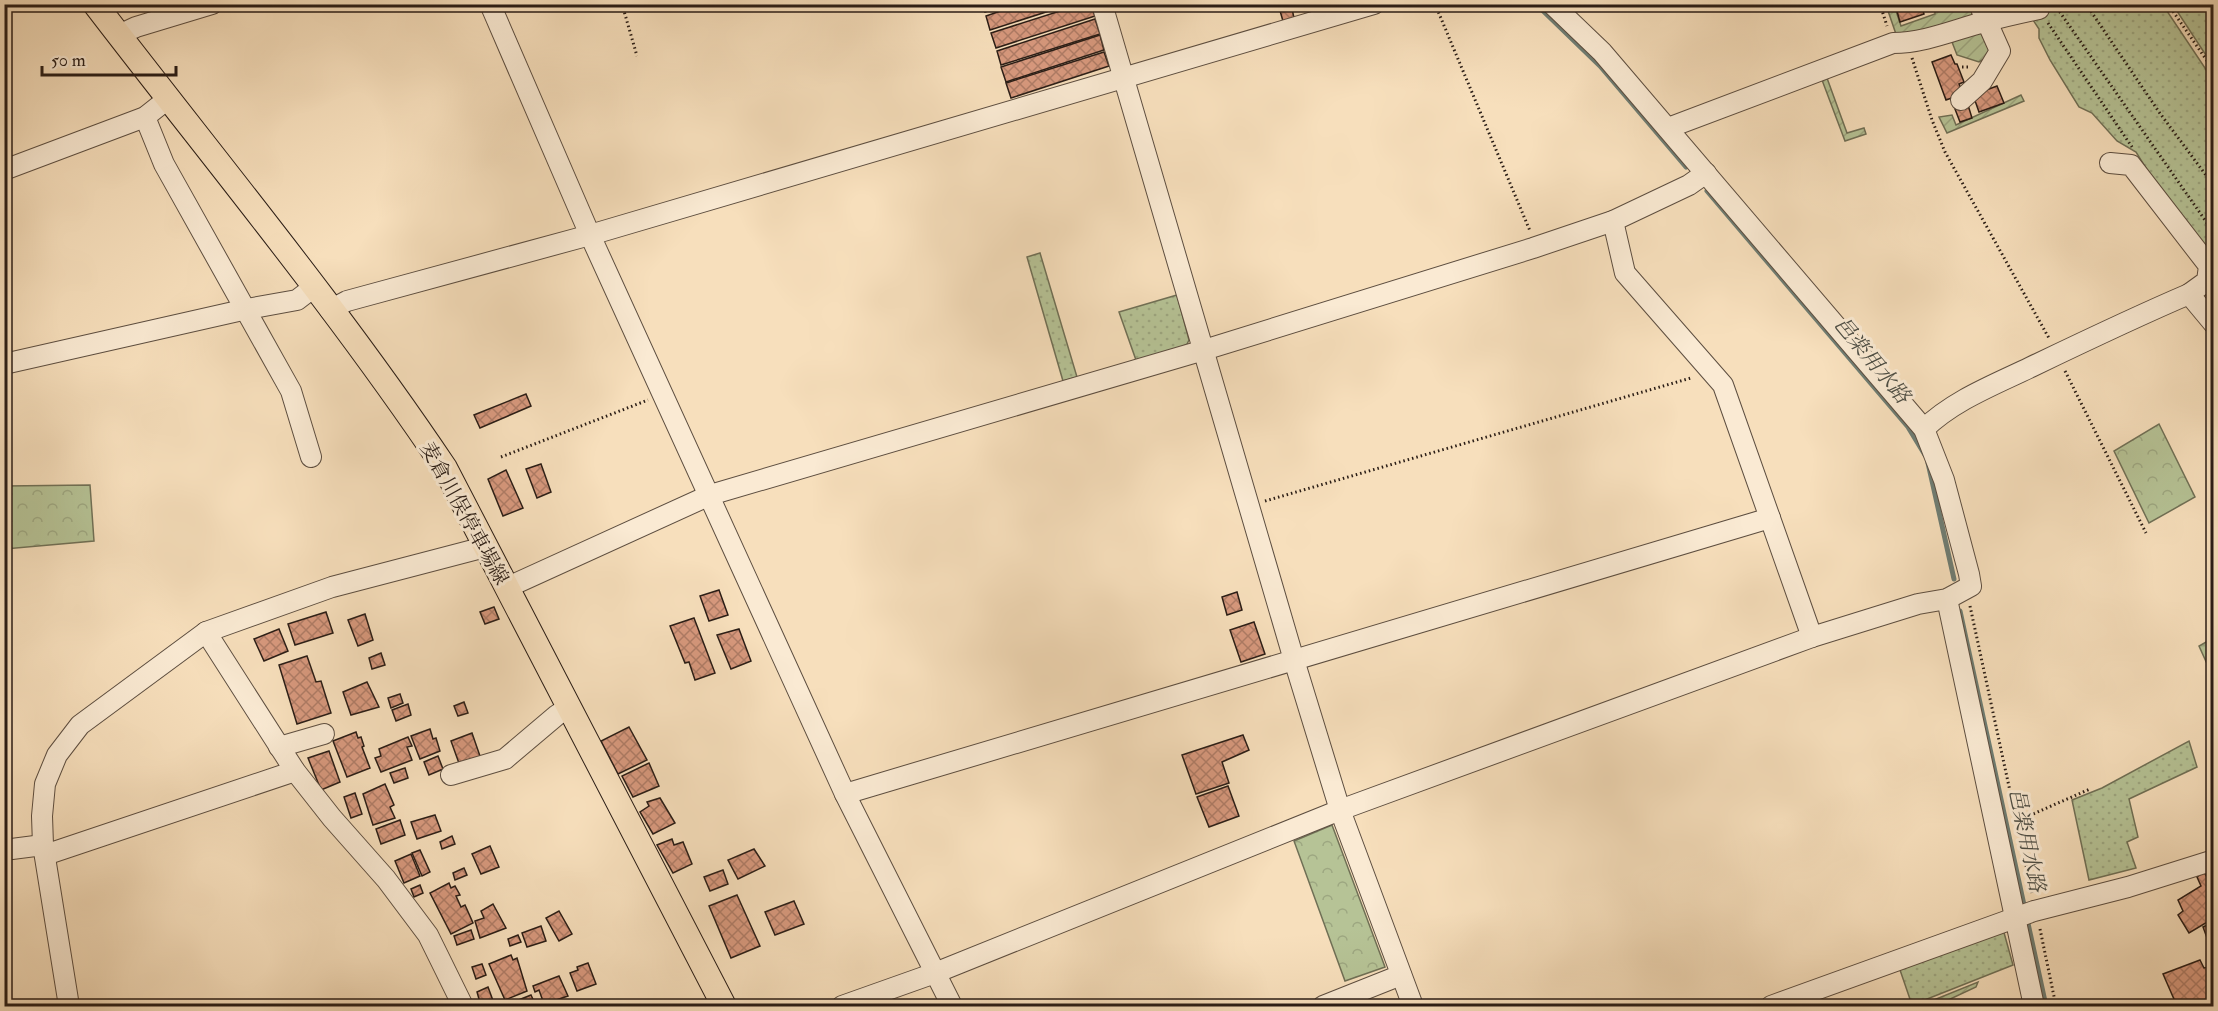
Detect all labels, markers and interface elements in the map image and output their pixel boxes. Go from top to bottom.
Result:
scale bar [42,39,176,77]
text: 50 m [51,49,86,72]
water label: 邑楽用水路 [1828,311,1917,411]
street label: 麦倉川俣停車場線 [415,437,514,589]
water label: 邑楽用水路 [2002,786,2051,896]

